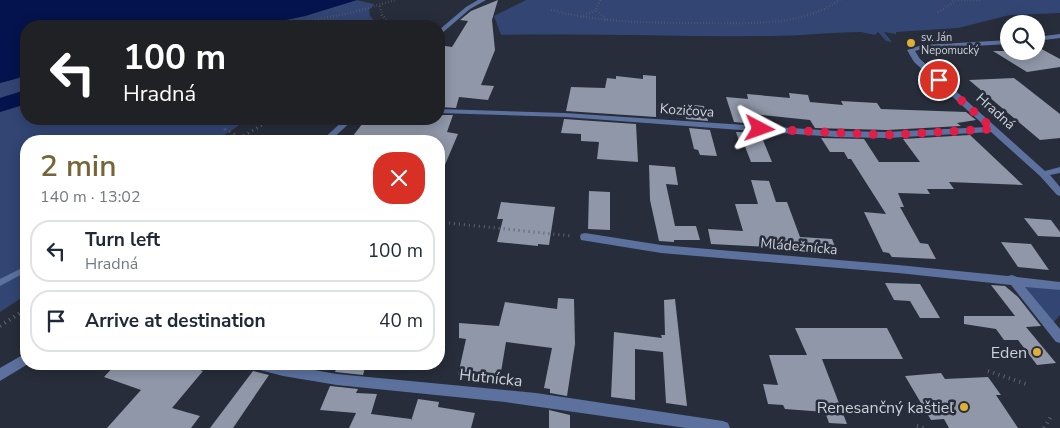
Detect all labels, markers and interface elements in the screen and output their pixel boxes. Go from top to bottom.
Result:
map controls [1000,15,1045,60]
button: search [1000,15,1045,60]
place label: sv. Ján Nepomucký [921,30,980,58]
text: 100 m [123,34,226,81]
marker: sv. Ján Nepomucký [905,37,917,49]
icon: left [40,40,105,105]
pin [918,59,960,101]
icon: arrive [925,66,953,94]
text: Hradná [123,79,196,109]
street label: Hradná [972,89,1019,134]
street label: Kozičova [659,99,715,122]
position arrow [733,102,785,154]
text: 2 min [40,146,116,187]
button: close [373,152,425,204]
text: 140 m · 13:02 [40,186,141,208]
text: Turn left [85,227,160,253]
street label: Mládežnícka [759,234,838,259]
icon: left [42,237,70,265]
text: 100 m [368,238,423,264]
text: Hradná [85,253,138,275]
icon: arrive [42,307,70,335]
text: Arrive at destination [85,308,266,334]
text: 40 m [379,308,423,334]
place label: Eden [991,342,1027,364]
marker: Eden [1031,346,1043,358]
street label: Hutnícka [458,364,524,392]
place label: Renesančný kaštieľ [817,397,954,419]
marker: Renesančný kaštieľ [958,401,970,413]

